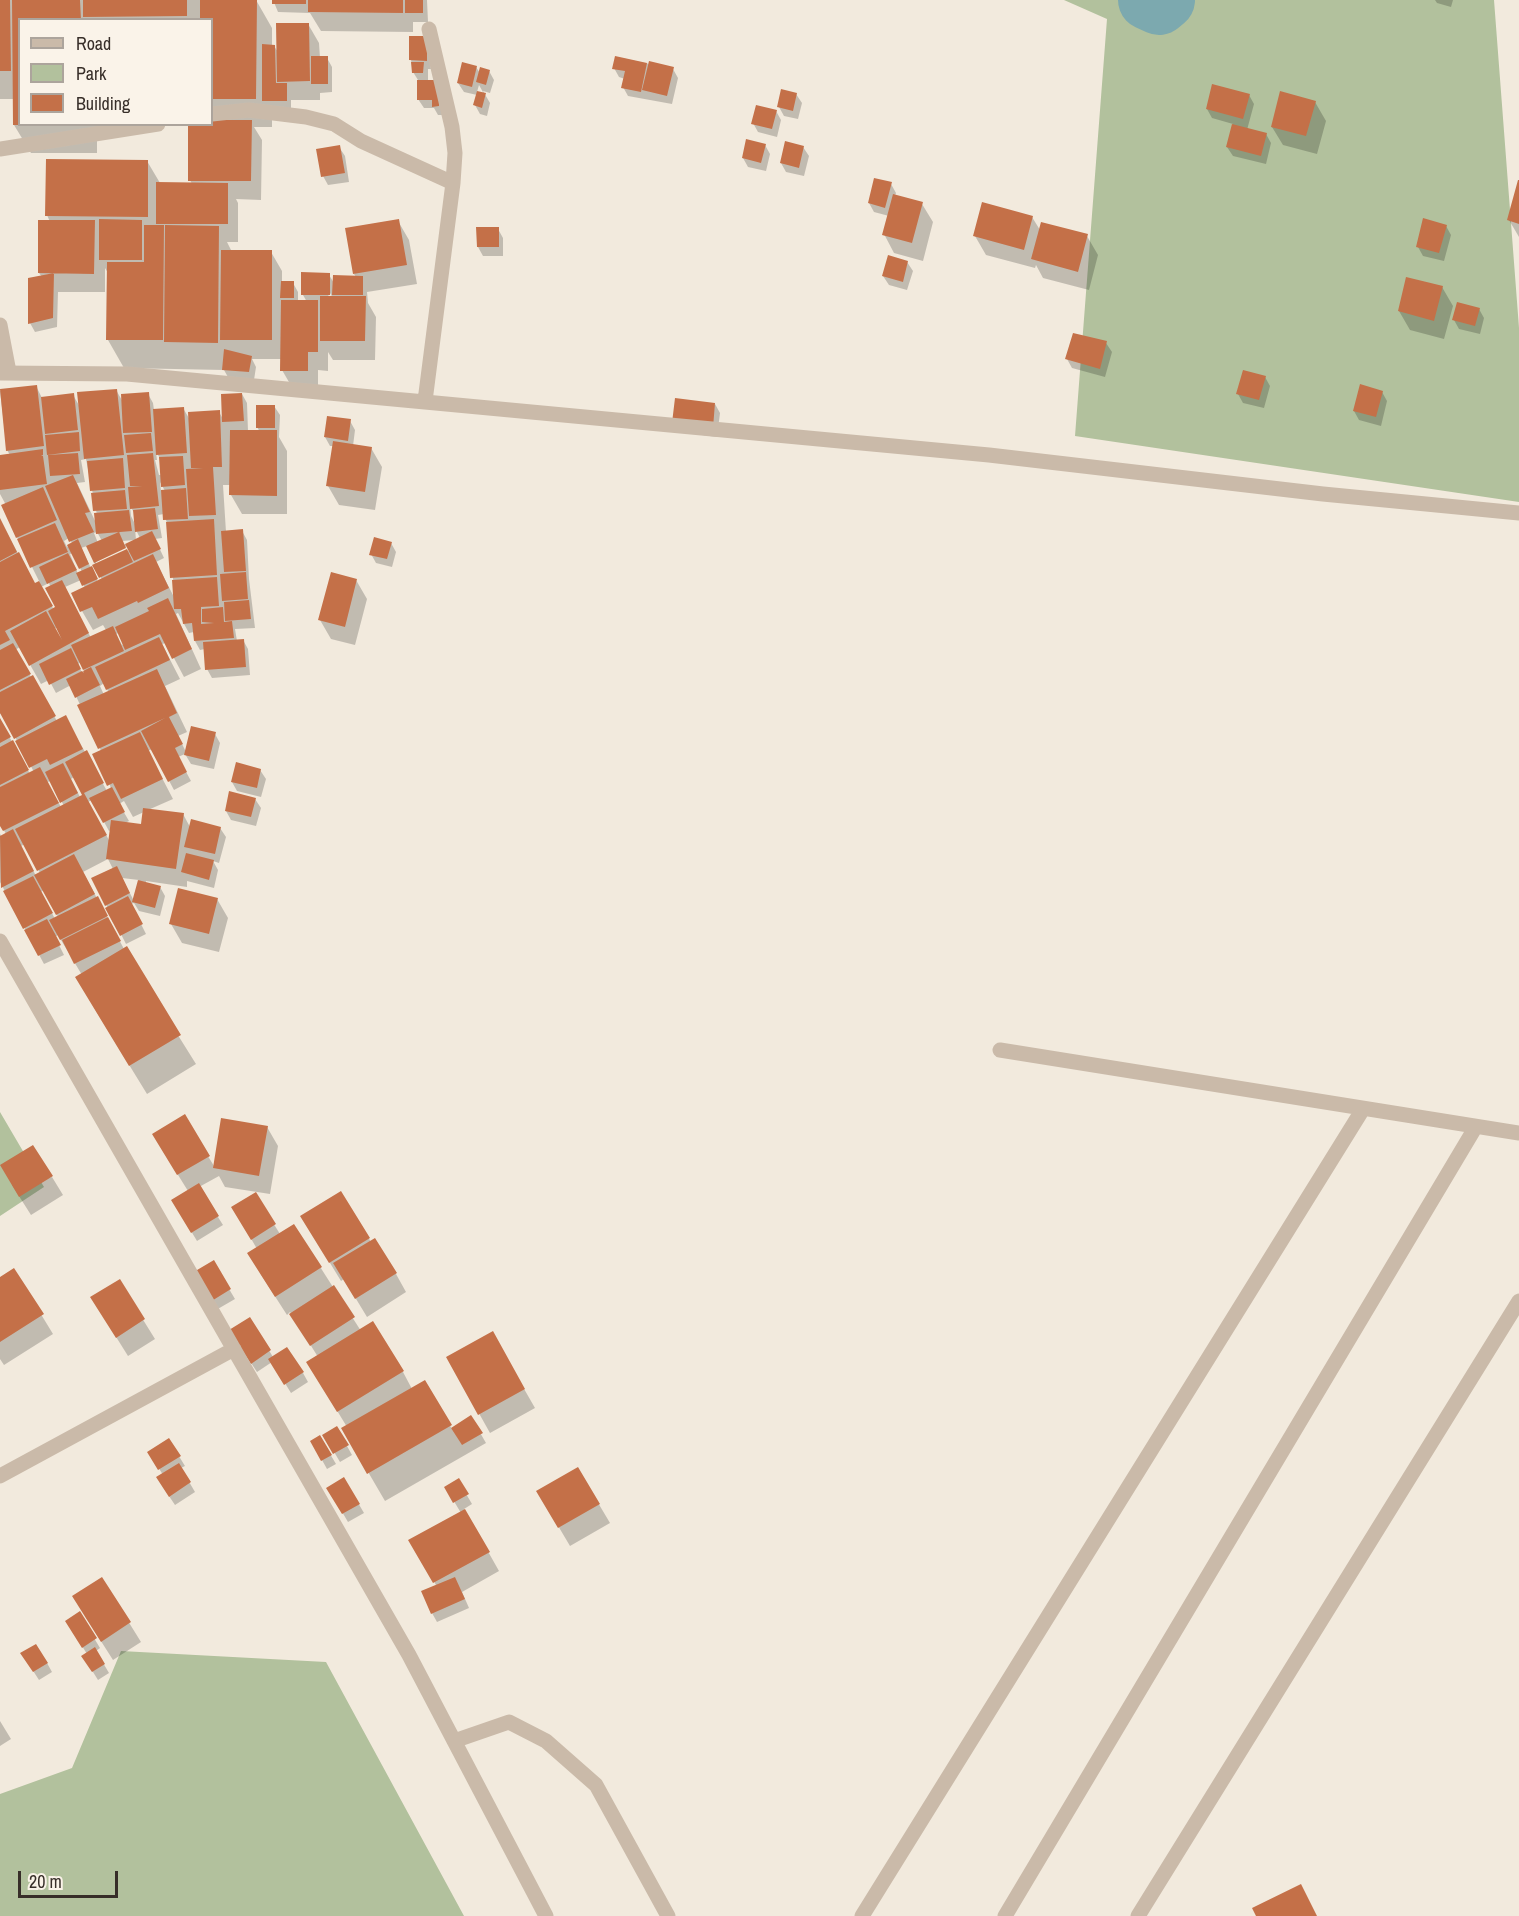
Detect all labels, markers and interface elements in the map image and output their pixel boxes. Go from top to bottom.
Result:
legend [18,18,213,126]
text: Road [76,31,111,56]
text: Park [76,61,106,86]
text: Building [76,91,130,116]
scale bar [21,1859,122,1897]
text: 20 m [29,1869,62,1894]

